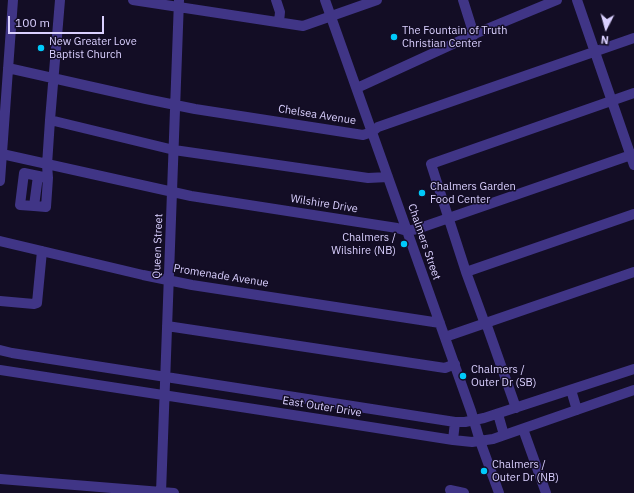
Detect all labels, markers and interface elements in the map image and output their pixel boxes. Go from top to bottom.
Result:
scale bar [10,8,106,34]
north arrow [586,8,626,48]
text: 100 m [15,15,50,30]
place label: The Fountain of Truth Christian Center [402,24,507,50]
marker: The Fountain of Truth Christian Center [389,32,399,42]
text: N [600,33,609,47]
place label: New Greater Love Baptist Church [49,35,137,61]
marker: New Greater Love Baptist Church [36,43,46,53]
street label: Chelsea Avenue [277,102,357,128]
place label: Chalmers Garden Food Center [430,180,516,206]
marker: Chalmers Garden Food Center [417,188,427,198]
street label: Wilshire Drive [289,192,359,216]
street label: Chalmers Street [405,202,443,282]
street label: Queen Street [150,213,166,279]
place label: Chalmers / Wilshire (NB) [331,231,396,257]
marker: Chalmers / Wilshire (NB) [399,239,409,249]
street label: Promenade Avenue [172,262,270,290]
place label: Chalmers / Outer Dr (SB) [471,363,536,389]
marker: Chalmers / Outer Dr (SB) [458,371,468,381]
street label: East Outer Drive [281,394,363,420]
place label: Chalmers / Outer Dr (NB) [492,458,559,484]
marker: Chalmers / Outer Dr (NB) [479,466,489,476]

